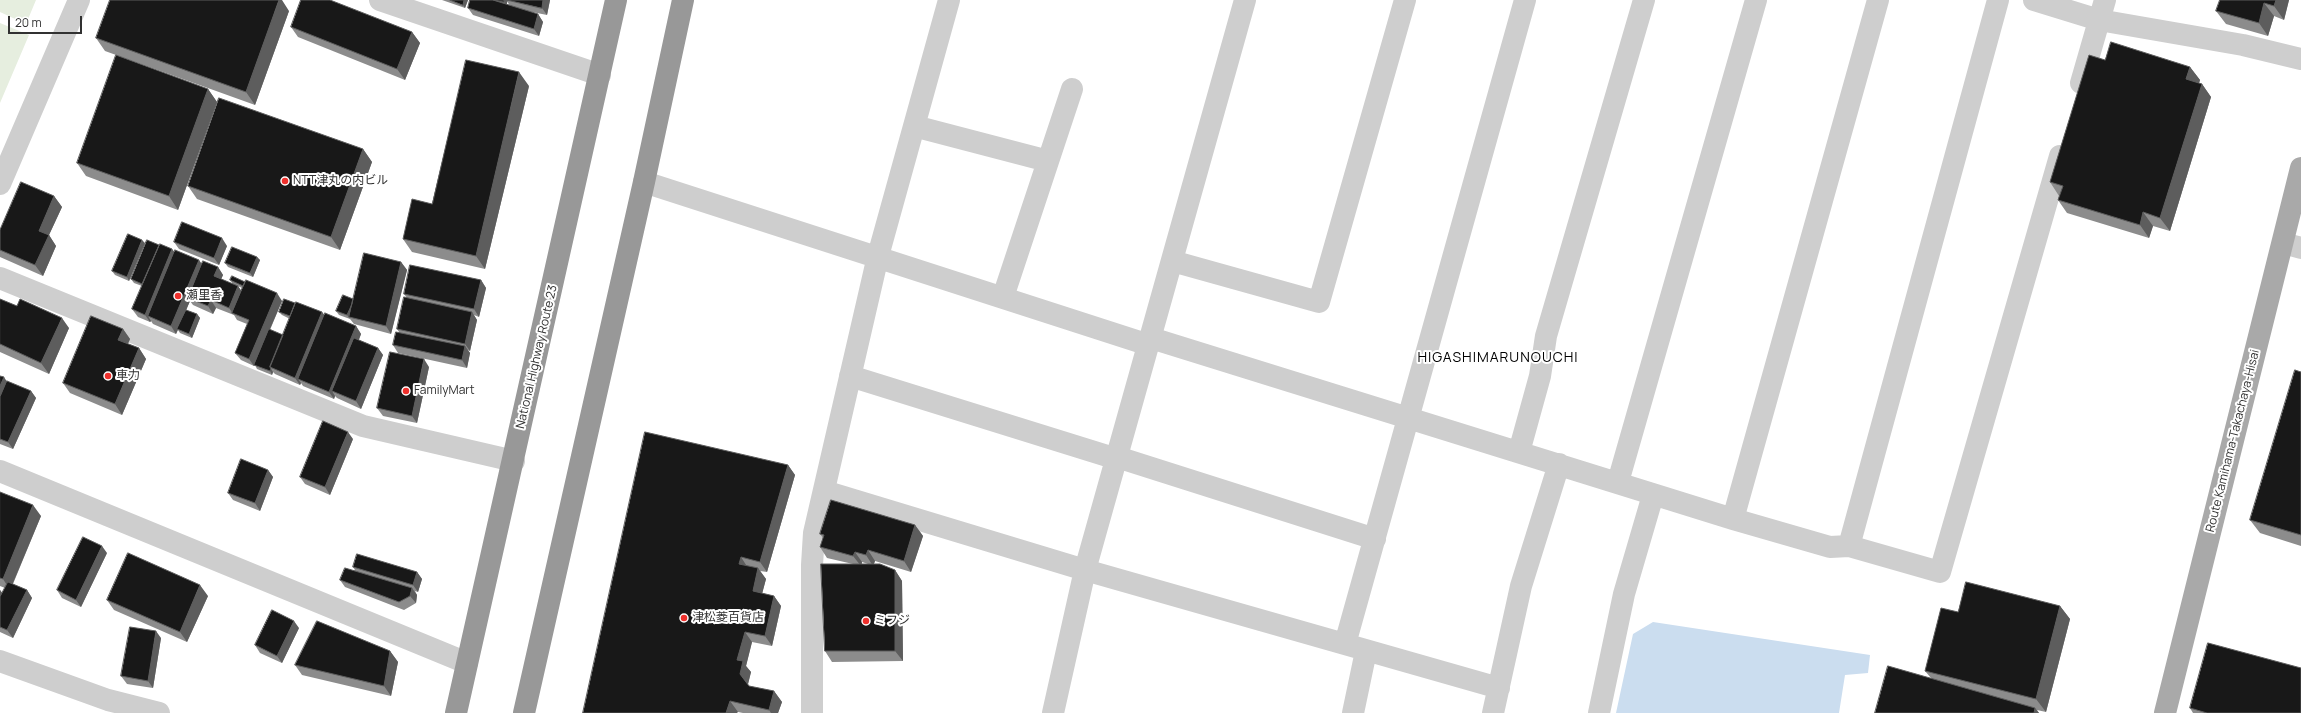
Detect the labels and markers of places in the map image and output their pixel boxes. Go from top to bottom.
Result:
place label: NTT津丸の内ビル [293,174,388,188]
marker: NTT津丸の内ビル [280,176,290,186]
place label: 瀬里香 [186,289,222,303]
marker: 瀬里香 [173,291,183,301]
place label: 車力 [116,369,140,383]
marker: 車力 [103,371,113,381]
place label: FamilyMart [414,384,474,398]
marker: FamilyMart [401,386,411,396]
place label: 津松菱百貨店 [692,611,764,625]
marker: 津松菱百貨店 [679,613,689,623]
place label: ミフジ [874,614,910,628]
marker: ミフジ [861,616,871,626]

